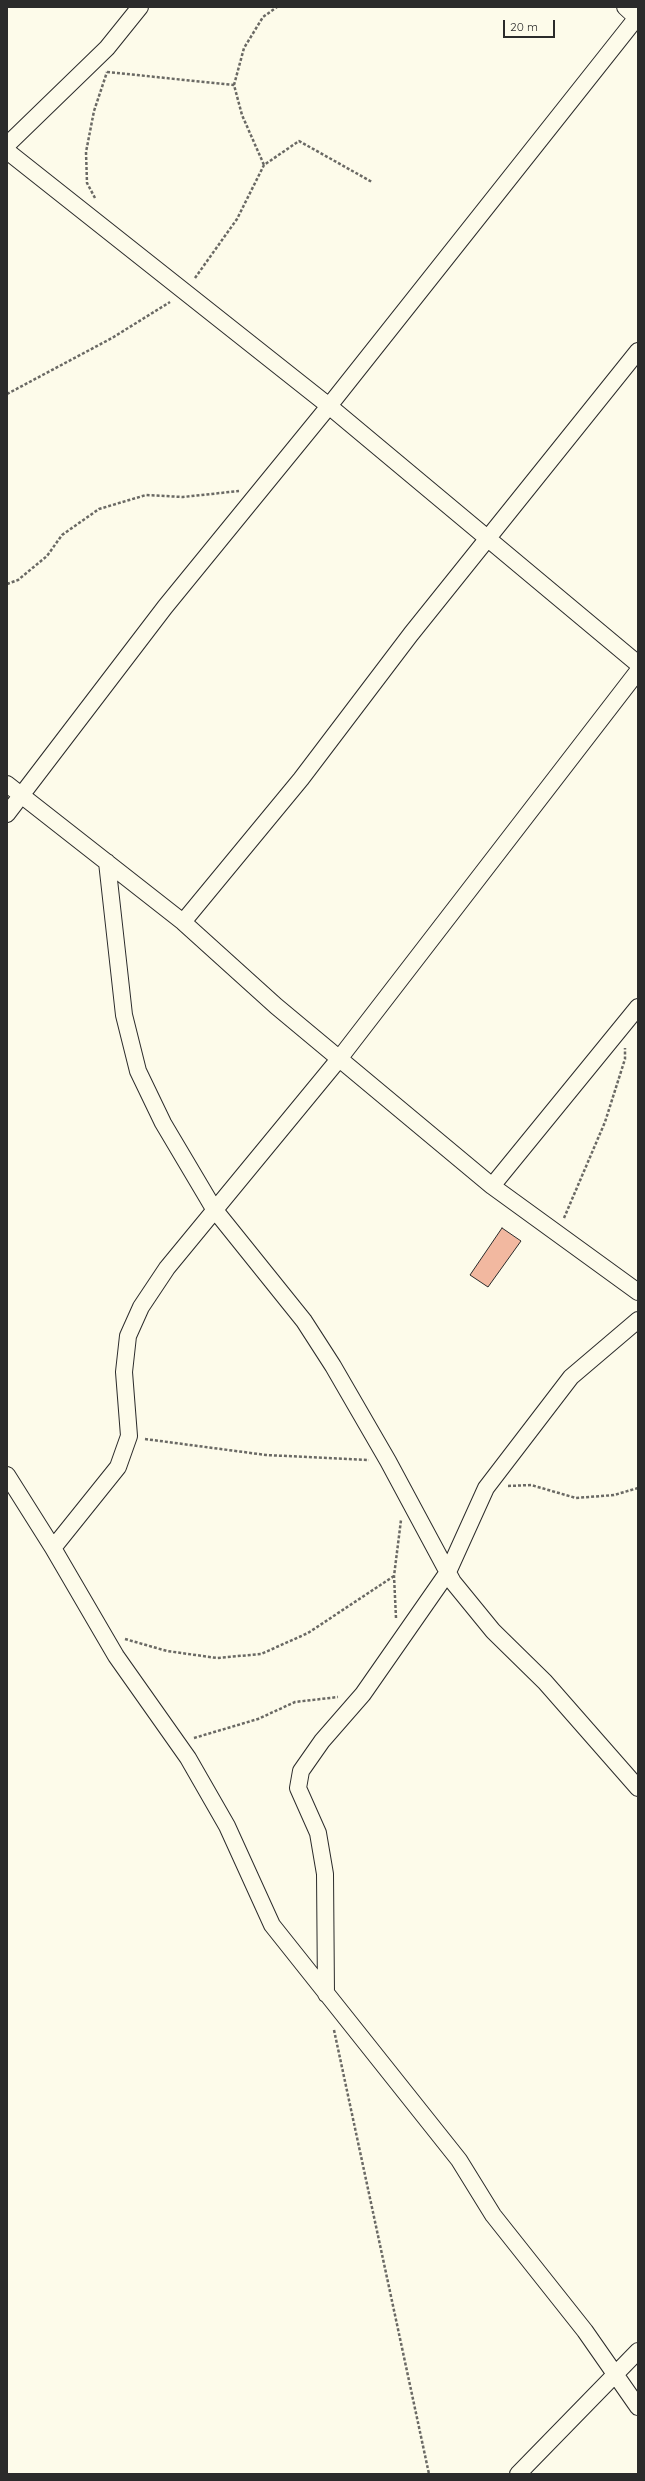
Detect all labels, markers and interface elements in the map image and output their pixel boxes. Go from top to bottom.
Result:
scale bar [505,12,557,38]
text: 20 m [510,19,538,34]

